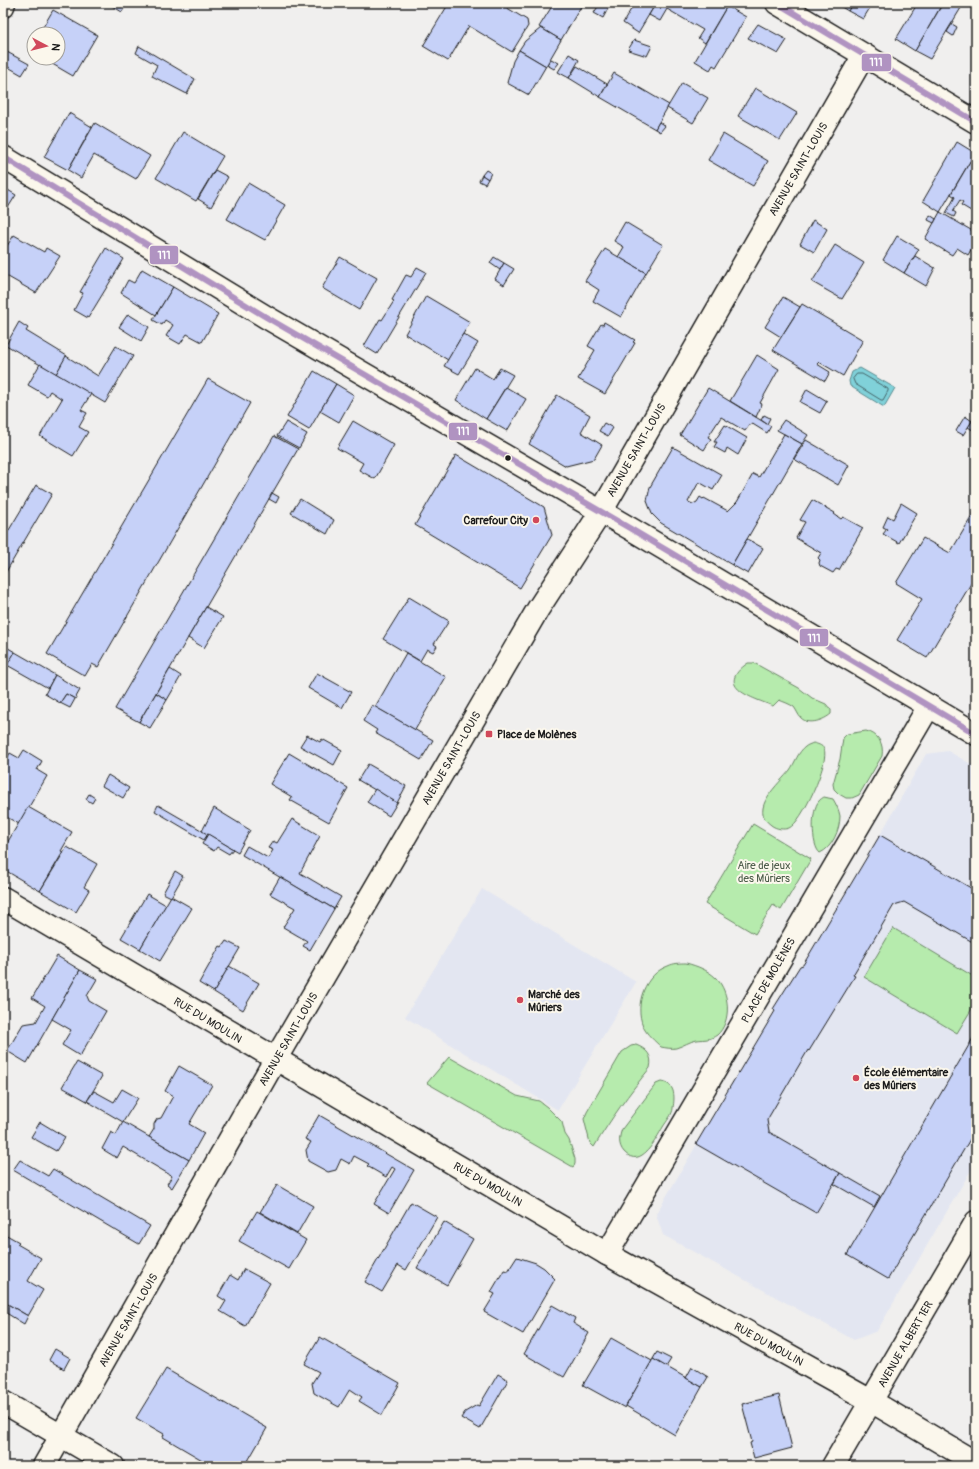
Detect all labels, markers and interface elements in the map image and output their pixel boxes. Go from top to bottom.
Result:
north arrow [26,26,66,66]
text: N [48,43,62,52]
line badge: 111 [861,53,892,72]
text: 111 [870,56,882,69]
street label: AVENUE SAINT-LOUIS [766,120,831,218]
line badge: 111 [149,245,179,265]
text: 111 [158,249,170,262]
street label: AVENUE SAINT-LOUIS [604,401,669,499]
line badge: 111 [448,422,478,441]
text: 111 [457,425,469,438]
unlabelled marker [503,453,513,463]
place label: Carrefour City [464,514,528,527]
marker: Carrefour City [531,515,541,525]
line badge: 111 [799,628,829,647]
text: 111 [808,632,820,645]
street label: AVENUE SAINT-LOUIS [419,709,484,807]
place label: Place de Molènes [497,728,576,741]
marker: Place de Molènes [484,729,494,739]
park label: Aire de jeux des Mûriers [738,859,790,885]
street label: PLACE DE MOLÈNES [739,935,798,1025]
place label: Marché des Mûriers [528,988,580,1014]
street label: AVENUE SAINT-LOUIS [256,990,321,1088]
street label: RUE DU MOULIN [171,995,244,1046]
marker: Marché des Mûriers [515,995,525,1005]
place label: École élémentaire des Mûriers [864,1065,949,1092]
marker: École élémentaire des Mûriers [851,1073,861,1083]
street label: RUE DU MOULIN [451,1159,524,1209]
street label: AVENUE SAINT-LOUIS [96,1271,161,1369]
street label: AVENUE ALBERT 1ER [875,1299,935,1390]
street label: RUE DU MOULIN [732,1320,806,1369]

